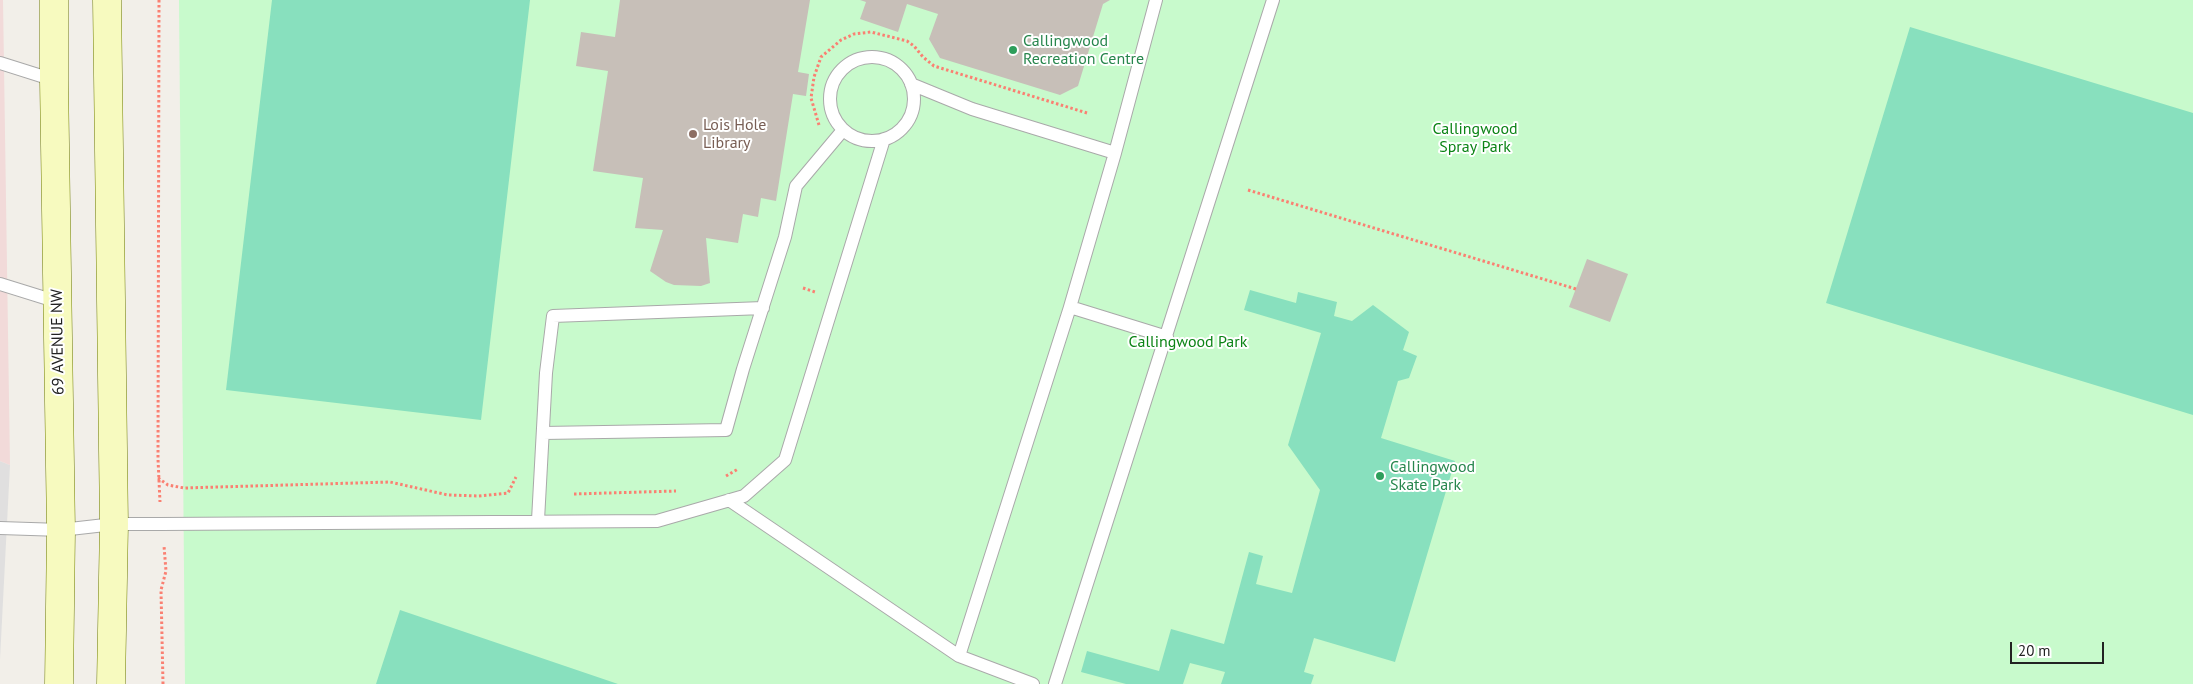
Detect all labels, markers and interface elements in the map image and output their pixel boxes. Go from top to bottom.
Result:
place label: Callingwood Recreation Centre [1023,31,1144,69]
marker: Callingwood Recreation Centre [1007,44,1019,56]
place label: Lois Hole Library [703,115,766,153]
park label: Callingwood Spray Park [1432,119,1518,157]
marker: Lois Hole Library [687,128,699,140]
street label: 69 AVENUE NW [47,289,69,395]
park label: Callingwood Park [1129,332,1247,352]
place label: Callingwood Skate Park [1390,457,1475,495]
marker: Callingwood Skate Park [1374,470,1386,482]
scale bar [2013,632,2107,664]
text: 20 m [2018,641,2051,660]

